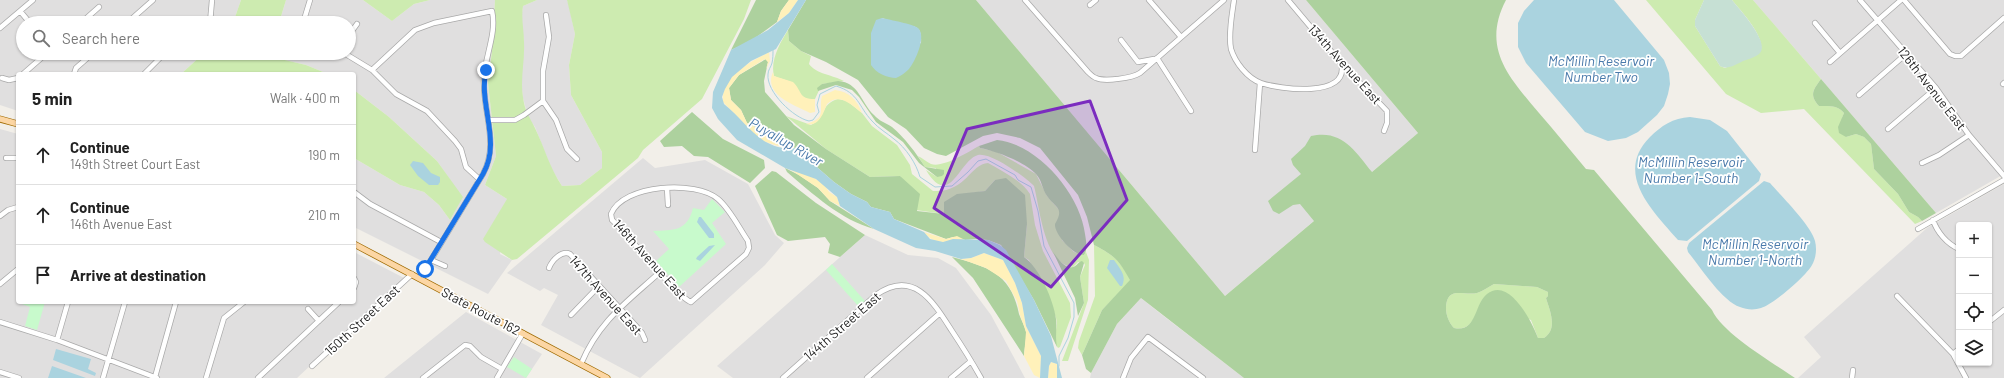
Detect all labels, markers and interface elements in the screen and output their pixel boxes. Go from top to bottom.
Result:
search box [16,16,356,60]
street label: 134th Avenue East [1305,21,1385,107]
icon: search [30,27,52,49]
text: Search here [62,29,140,47]
street label: 126th Avenue East [1894,43,1970,133]
water label: McMillin Reservoir Number Two [1548,52,1655,85]
route end [477,61,495,79]
text: 5 min [32,88,72,108]
text: Walk · 400 m [270,90,340,106]
water label: Puyallup River [746,114,827,170]
text: Continue [70,138,130,156]
icon: ahead [32,144,54,166]
text: 190 m [308,147,340,163]
water label: McMillin Reservoir Number 1-South [1638,153,1745,186]
text: 149th Street Court East [70,156,201,172]
text: Continue [70,198,130,216]
icon: ahead [32,204,54,226]
text: 210 m [308,207,340,223]
text: 146th Avenue East [70,216,172,232]
street label: 146th Avenue East [610,216,690,302]
map controls [1956,222,1992,366]
button: + [1956,222,1992,258]
water label: McMillin Reservoir Number 1-North [1702,235,1809,268]
street label: 147th Avenue East [566,252,646,338]
button: − [1956,258,1992,294]
route start [416,260,434,278]
icon: arrive [32,264,54,286]
text: Arrive at destination [70,266,206,284]
street label: 150th Street East [321,281,403,359]
street label: State Route 162 [439,283,523,339]
street label: 144th Street East [800,288,884,364]
button: locate [1956,294,1992,330]
button: layers [1956,330,1992,366]

